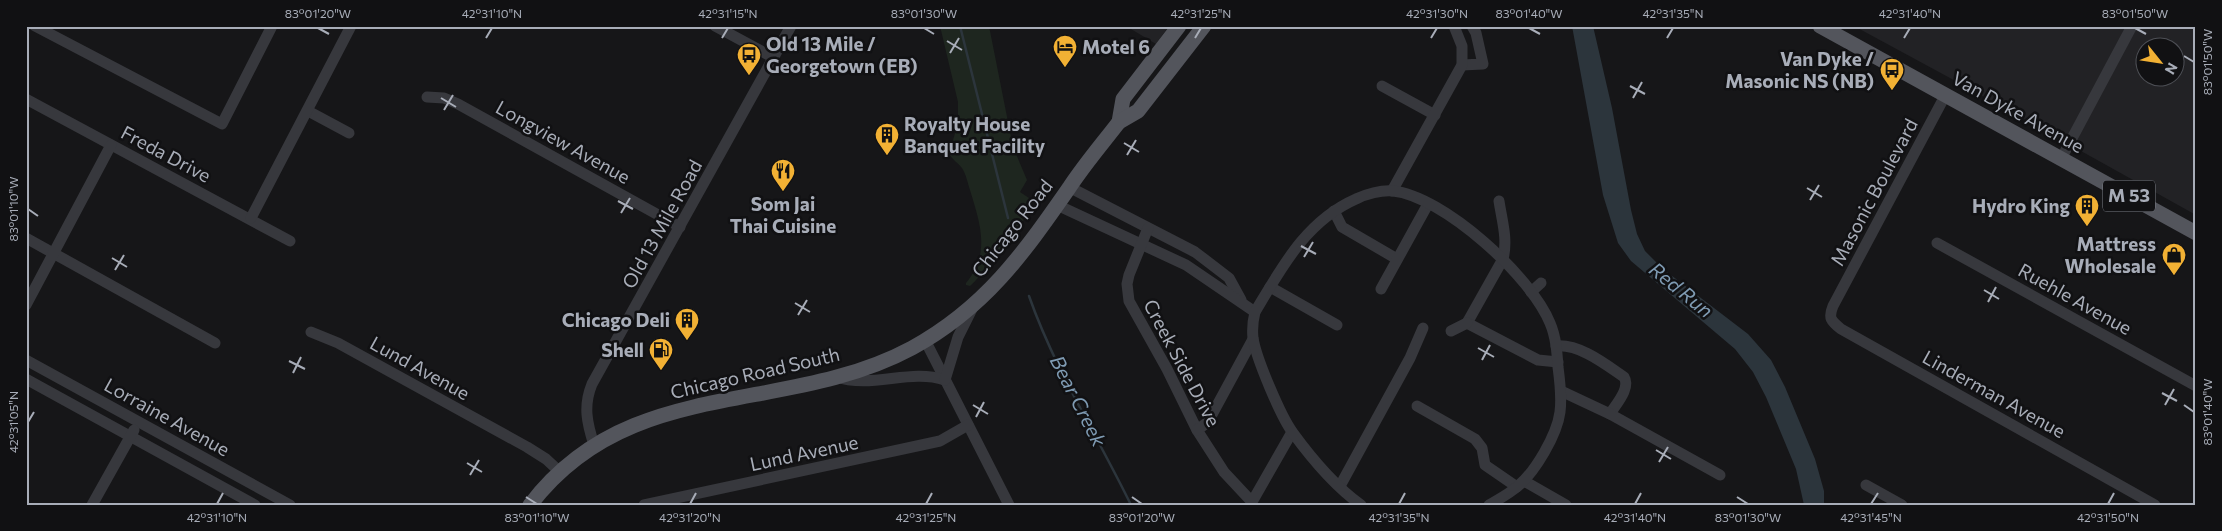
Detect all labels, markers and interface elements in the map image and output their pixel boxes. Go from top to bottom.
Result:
text: 83°01'20"W [285,6,351,20]
text: 42°31'10"N [462,6,522,20]
text: 42°31'15"N [698,6,758,20]
text: 83°01'30"W [891,6,957,20]
text: 42°31'25"N [1171,6,1231,20]
text: 42°31'30"N [1406,6,1468,20]
text: 83°01'40"W [1496,6,1562,20]
text: 42°31'35"N [1642,6,1704,20]
text: 42°31'40"N [1879,6,1941,20]
text: 83°01'50"W [2102,6,2168,20]
text: 83°01'50"W [2200,29,2214,95]
place label: Old 13 Mile / Georgetown (EB) [766,32,918,77]
hotel icon: Motel 6 [1052,34,1078,68]
place label: Motel 6 [1082,35,1150,58]
north arrow [2134,38,2184,88]
bus stop icon: Old 13 Mile / Georgetown (EB) [736,42,762,76]
place label: Van Dyke / Masonic NS (NB) [1725,47,1874,92]
bus stop icon: Van Dyke / Masonic NS (NB) [1879,57,1905,91]
text: N [2162,60,2182,78]
street label: Van Dyke Avenue [1948,66,2088,157]
street label: Longview Avenue [492,95,634,188]
place label: Royalty House Banquet Facility [904,112,1046,157]
street label: Masonic Boulevard [1825,114,1922,269]
street label: Freda Drive [117,120,215,187]
building icon: Royalty House Banquet Facility [874,122,900,156]
street label: Old 13 Mile Road [617,155,706,292]
restaurant icon: Som Jai Thai Cuisine [770,158,796,192]
street label: Chicago Road [966,174,1057,281]
text: 83°01'10"W [6,177,20,241]
road number: M 53 [2103,180,2155,212]
place label: Som Jai Thai Cuisine [730,192,836,237]
building icon: Hydro King [2074,193,2100,227]
place label: Hydro King [1972,194,2071,217]
place label: Mattress Wholesale [2065,232,2156,277]
shop icon: Mattress Wholesale [2161,242,2187,276]
water label: Red Run [1645,256,1718,322]
street label: Ruehle Avenue [2015,258,2136,339]
street label: Creek Side Drive [1139,295,1226,430]
building icon: Chicago Deli [674,307,700,341]
place label: Chicago Deli [562,308,670,331]
street label: Lund Avenue [366,331,474,404]
fuel station icon: Shell [648,337,674,371]
place label: Shell [601,338,644,361]
street label: Chicago Road South [668,342,842,403]
street label: Linderman Avenue [1919,345,2070,442]
water label: Bear Creek [1046,351,1113,451]
street label: Lorraine Avenue [100,373,234,461]
text: 83°01'40"W [2200,379,2214,445]
text: 42°31'05"N [6,391,20,453]
street label: Lund Avenue [748,430,860,475]
text: 42°31'10"N [187,510,247,524]
text: 83°01'10"W [505,510,569,524]
text: 42°31'20"N [659,510,721,524]
text: 42°31'25"N [896,510,956,524]
text: 83°01'20"W [1109,510,1175,524]
text: 42°31'35"N [1368,510,1430,524]
text: 42°31'40"N [1604,510,1666,524]
text: 83°01'30"W [1715,510,1781,524]
text: 42°31'45"N [1840,510,1902,524]
text: 42°31'50"N [2077,510,2139,524]

